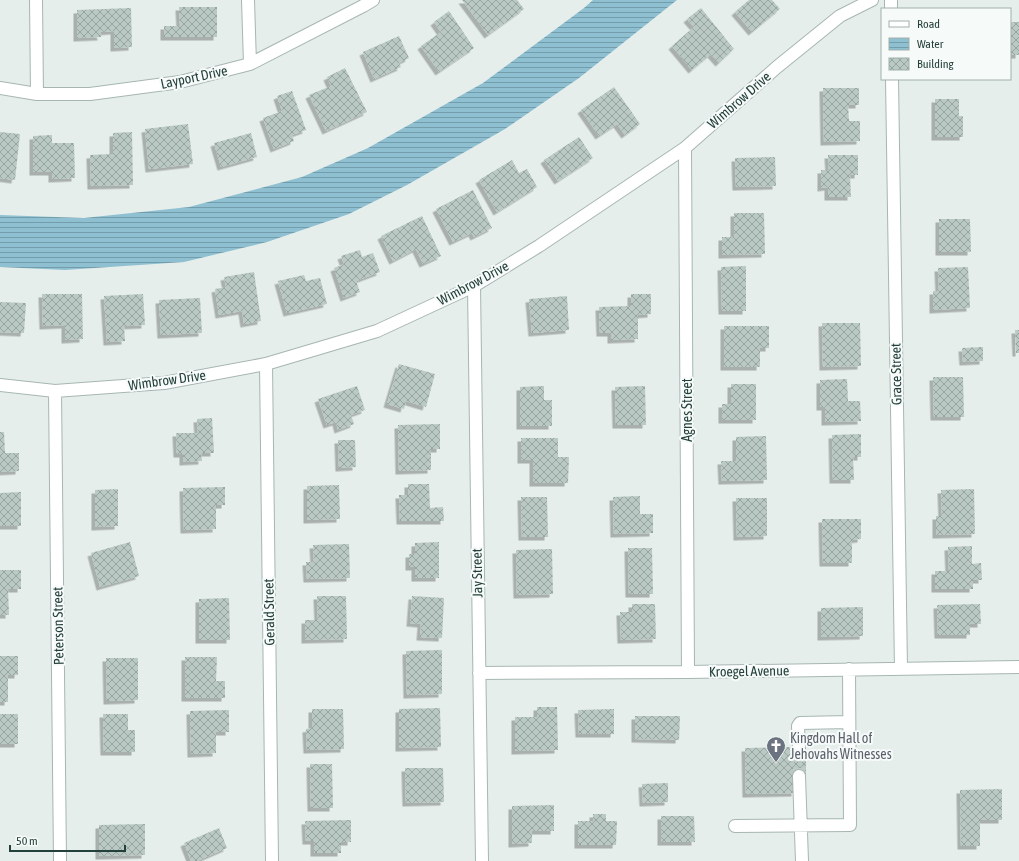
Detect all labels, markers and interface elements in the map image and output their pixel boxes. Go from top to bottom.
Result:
legend [881,8,1011,80]
text: Road [917,17,940,31]
text: Water [917,37,944,51]
text: Building [917,57,955,71]
street label: Layport Drive [159,62,229,92]
street label: Wimbrow Drive [704,68,774,132]
street label: Wimbrow Drive [435,258,511,308]
street label: Grace Street [887,343,905,405]
street label: Wimbrow Drive [127,367,207,393]
street label: Agnes Street [679,378,695,442]
street label: Jay Street [469,548,485,598]
street label: Gerald Street [260,578,278,646]
street label: Peterson Street [49,587,67,665]
street label: Kroegel Avenue [709,662,789,680]
place label: Kingdom Hall of Jehovahs Witnesses [790,730,892,762]
church icon: Kingdom Hall of Jehovahs Witnesses [765,735,787,763]
scale bar [10,827,125,853]
text: 50 m [16,834,38,848]

